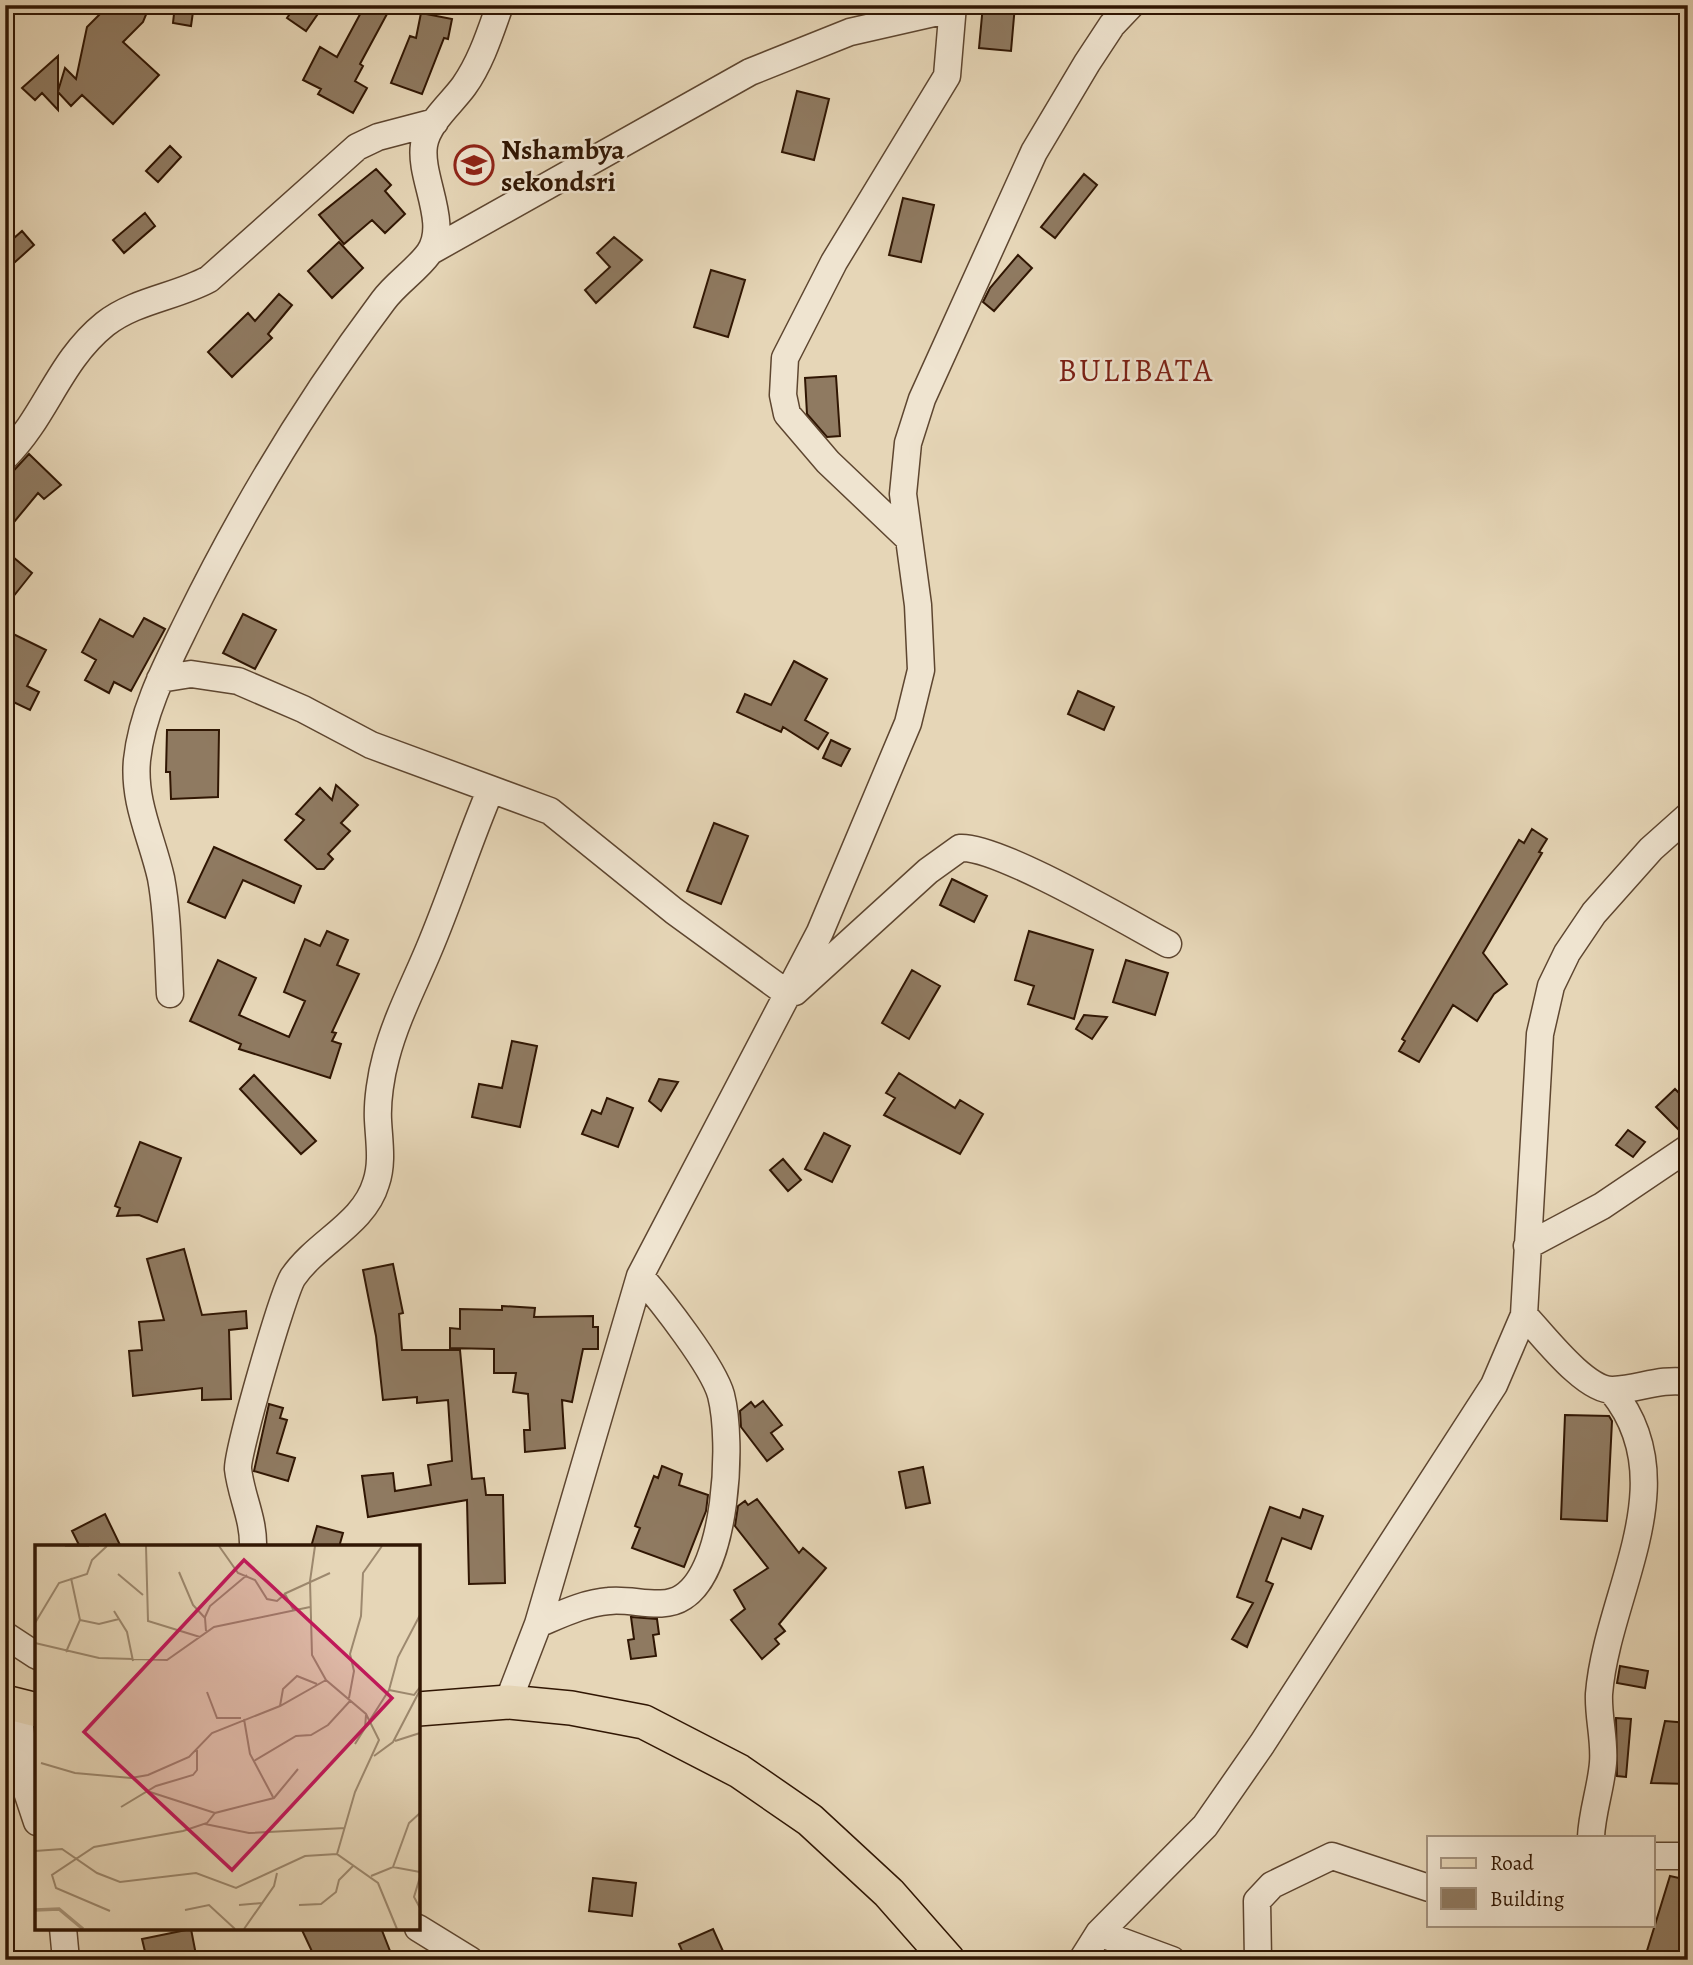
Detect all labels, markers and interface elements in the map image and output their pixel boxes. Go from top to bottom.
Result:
place label: Nshambya sekondsri [501,131,625,201]
school or university icon: Nshambya sekondsri [453,144,495,186]
district label: BULIBATA [1058,348,1214,392]
inset map [35,1545,420,1930]
legend [1427,1836,1654,1926]
text: Road [1490,1849,1534,1877]
text: Building [1490,1885,1565,1913]

